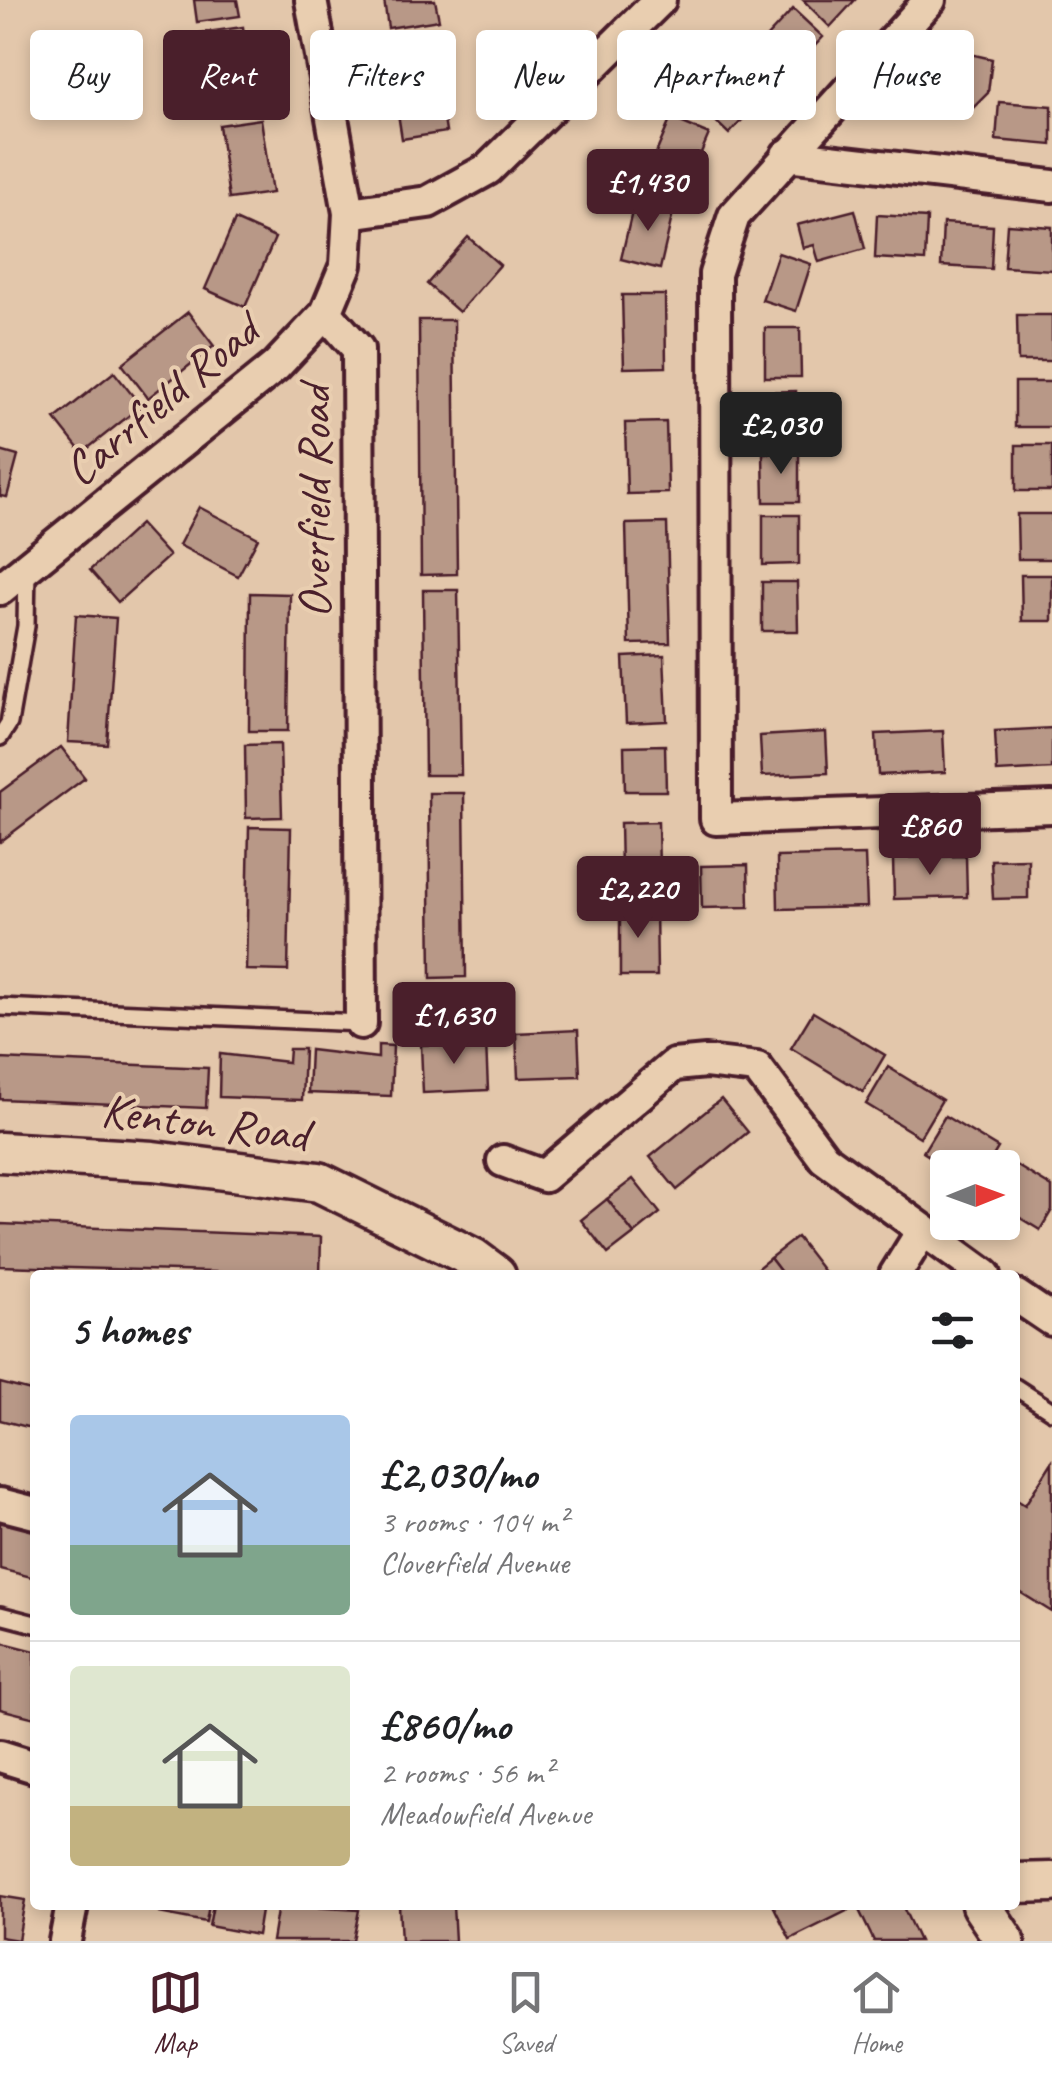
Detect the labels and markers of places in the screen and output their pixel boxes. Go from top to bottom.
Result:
pin: £1,430 [567,149,729,234]
pin: £2,030 [700,392,862,477]
pin: £860 [871,793,989,878]
pin: £2,220 [557,856,719,941]
pin: £1,630 [373,982,535,1067]

